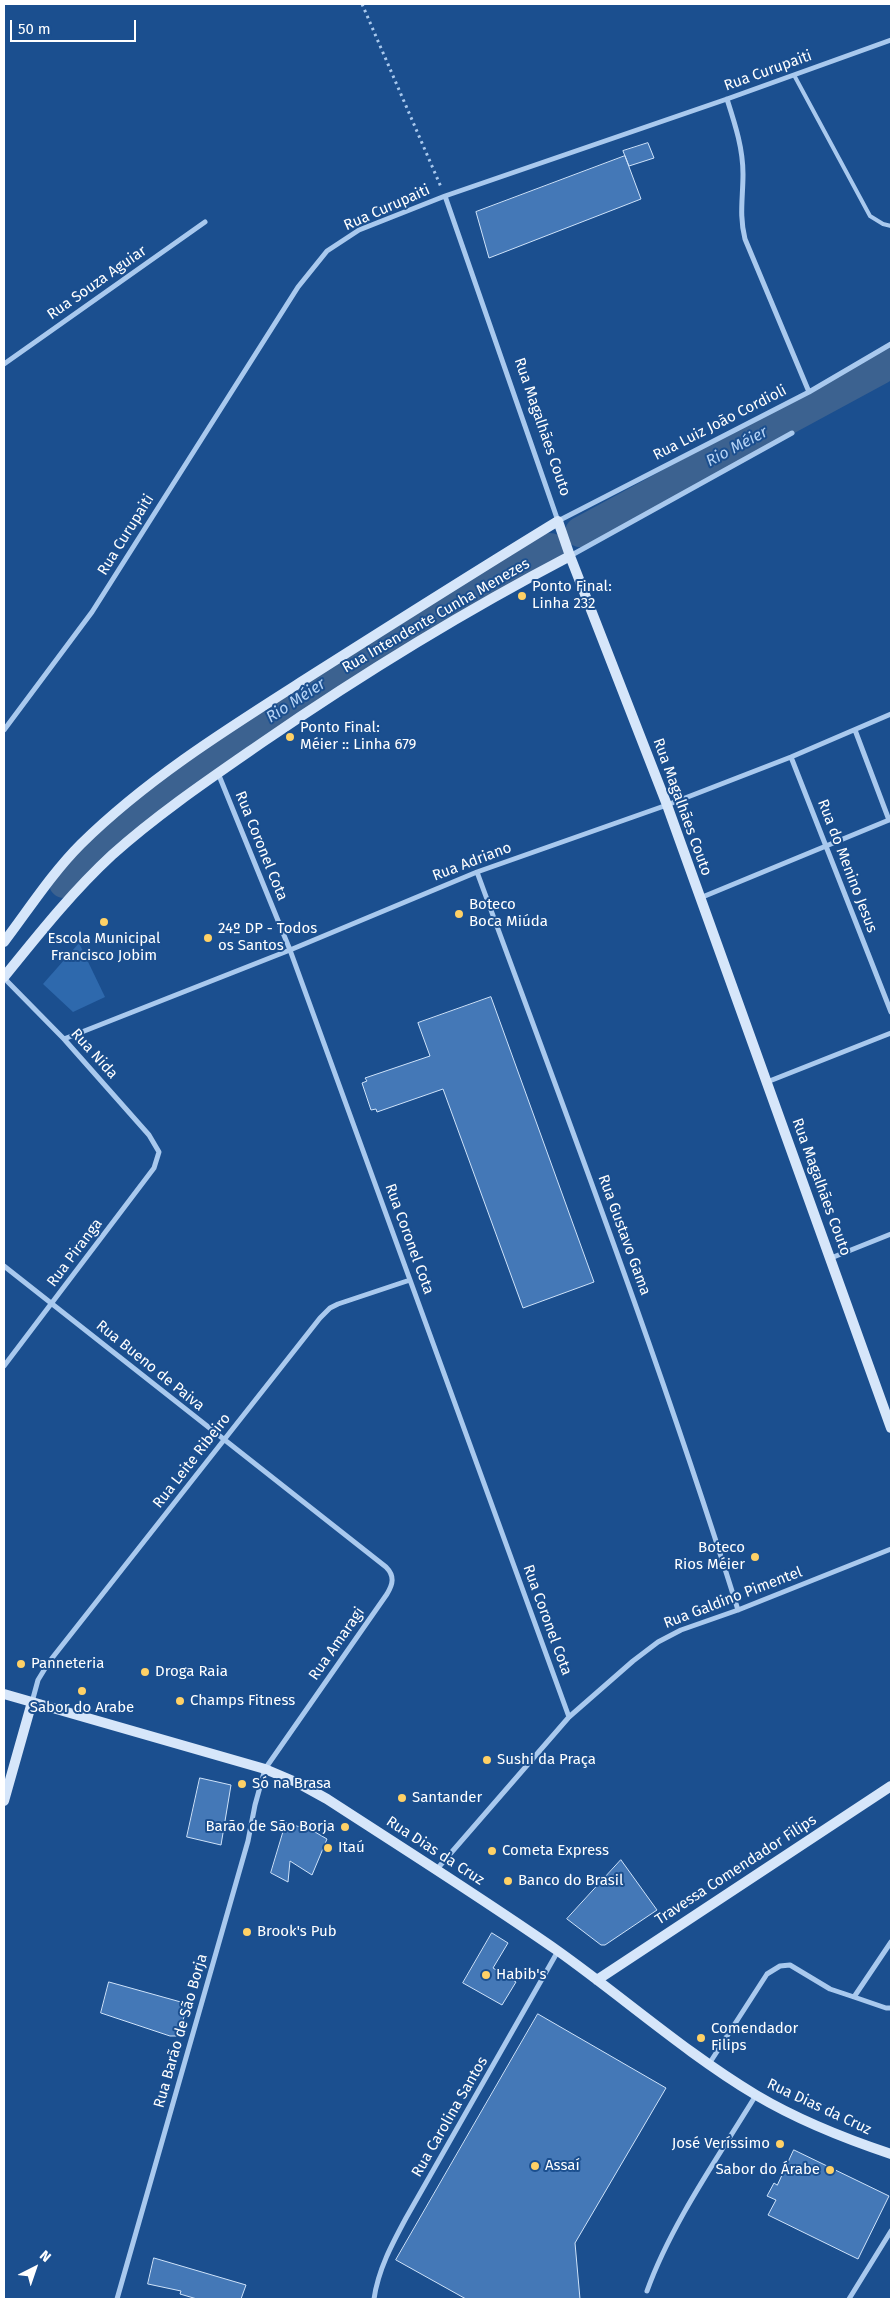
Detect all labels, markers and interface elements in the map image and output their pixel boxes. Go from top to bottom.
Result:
scale bar [12,10,139,42]
text: 50 m [18,20,51,38]
street label: Rua Curupaiti [722,47,814,95]
street label: Rua Curupaiti [341,181,433,235]
street label: Rua Souza Aguiar [44,242,150,324]
street label: Rua Magalhães Couto [510,355,574,499]
street label: Rua Luiz João Cordioli [650,381,790,465]
water label: Rio Méier [703,423,771,471]
street label: Rua Curupaiti [94,491,158,579]
street label: Rua Intendente Cunha Menezes [339,555,533,677]
place label: Ponto Final: Linha 232 [532,578,612,613]
marker: Ponto Final: Linha 232 [516,590,528,602]
water label: Rio Méier [263,675,329,727]
place label: Ponto Final: Méier :: Linha 679 [300,719,416,754]
marker: Ponto Final: Méier :: Linha 679 [284,731,296,743]
street label: Rua Magalhães Couto [649,736,715,878]
street label: Rua Coronel Cota [231,789,291,903]
street label: Rua do Menino Jesus [813,797,881,935]
street label: Rua Adriano [430,839,514,885]
place label: Boteco Boca Miúda [469,896,548,931]
marker: Boteco Boca Miúda [453,908,465,920]
marker: Escola Municipal Francisco Jobim [98,916,110,928]
place label: 24º DP - Todos os Santos [218,920,317,955]
place label: Escola Municipal Francisco Jobim [47,930,161,965]
marker: 24º DP - Todos os Santos [202,932,214,944]
street label: Rua Nida [67,1025,121,1083]
street label: Rua Magalhães Couto [788,1116,854,1258]
street label: Rua Gustavo Gama [594,1172,654,1298]
street label: Rua Coronel Cota [381,1181,437,1297]
street label: Rua Piranga [44,1215,106,1291]
street label: Rua Bueno de Paiva [92,1317,208,1415]
street label: Rua Leite Ribeiro [149,1410,235,1512]
place label: Boteco Rios Méier [674,1539,745,1574]
marker: Boteco Rios Méier [749,1551,761,1563]
street label: Rua Coronel Cota [519,1562,575,1678]
street label: Rua Galdino Pimentel [661,1563,805,1633]
street label: Rua Amaragi [305,1604,369,1684]
place label: Panneteria [31,1655,104,1673]
marker: Panneteria [15,1658,27,1670]
place label: Droga Raia [155,1663,228,1681]
marker: Droga Raia [139,1666,151,1678]
marker: Sabor do Arabe [76,1685,88,1697]
place label: Champs Fitness [190,1692,295,1710]
marker: Champs Fitness [174,1695,186,1707]
place label: Sabor do Arabe [30,1699,134,1717]
place label: Sushi da Praça [497,1751,596,1769]
marker: Sushi da Praça [481,1754,493,1766]
place label: Só na Brasa [252,1775,331,1793]
marker: Só na Brasa [236,1778,248,1790]
place label: Santander [412,1789,482,1807]
marker: Santander [396,1792,408,1804]
street label: Travessa Comendador Filips [652,1811,820,1929]
street label: Rua Dias da Cruz [383,1813,487,1889]
place label: Barão de São Borja [205,1818,335,1836]
marker: Barão de São Borja [339,1821,351,1833]
place label: Itaú [338,1839,365,1857]
marker: Itaú [322,1842,334,1854]
place label: Cometa Express [502,1842,609,1860]
marker: Cometa Express [486,1845,498,1857]
place label: Banco do Brasil [518,1872,623,1890]
marker: Banco do Brasil [502,1875,514,1887]
place label: Brook's Pub [257,1923,337,1941]
marker: Brook's Pub [241,1926,253,1938]
street label: Rua Barão de São Borja [150,1952,212,2110]
place label: Habib's [496,1966,546,1984]
marker: Habib's [480,1969,492,1981]
place label: Comendador Filips [711,2020,798,2055]
marker: Comendador Filips [695,2032,707,2044]
street label: Rua Carolina Santos [408,2054,492,2180]
street label: Rua Dias da Cruz [764,2075,874,2139]
place label: José Veríssimo [672,2135,770,2153]
marker: José Veríssimo [774,2138,786,2150]
place label: Assaí [545,2157,580,2175]
marker: Assaí [529,2160,541,2172]
place label: Sabor do Árabe [715,2161,820,2179]
marker: Sabor do Árabe [824,2164,836,2176]
north arrow [10,2243,60,2293]
text: N [36,2247,54,2266]

